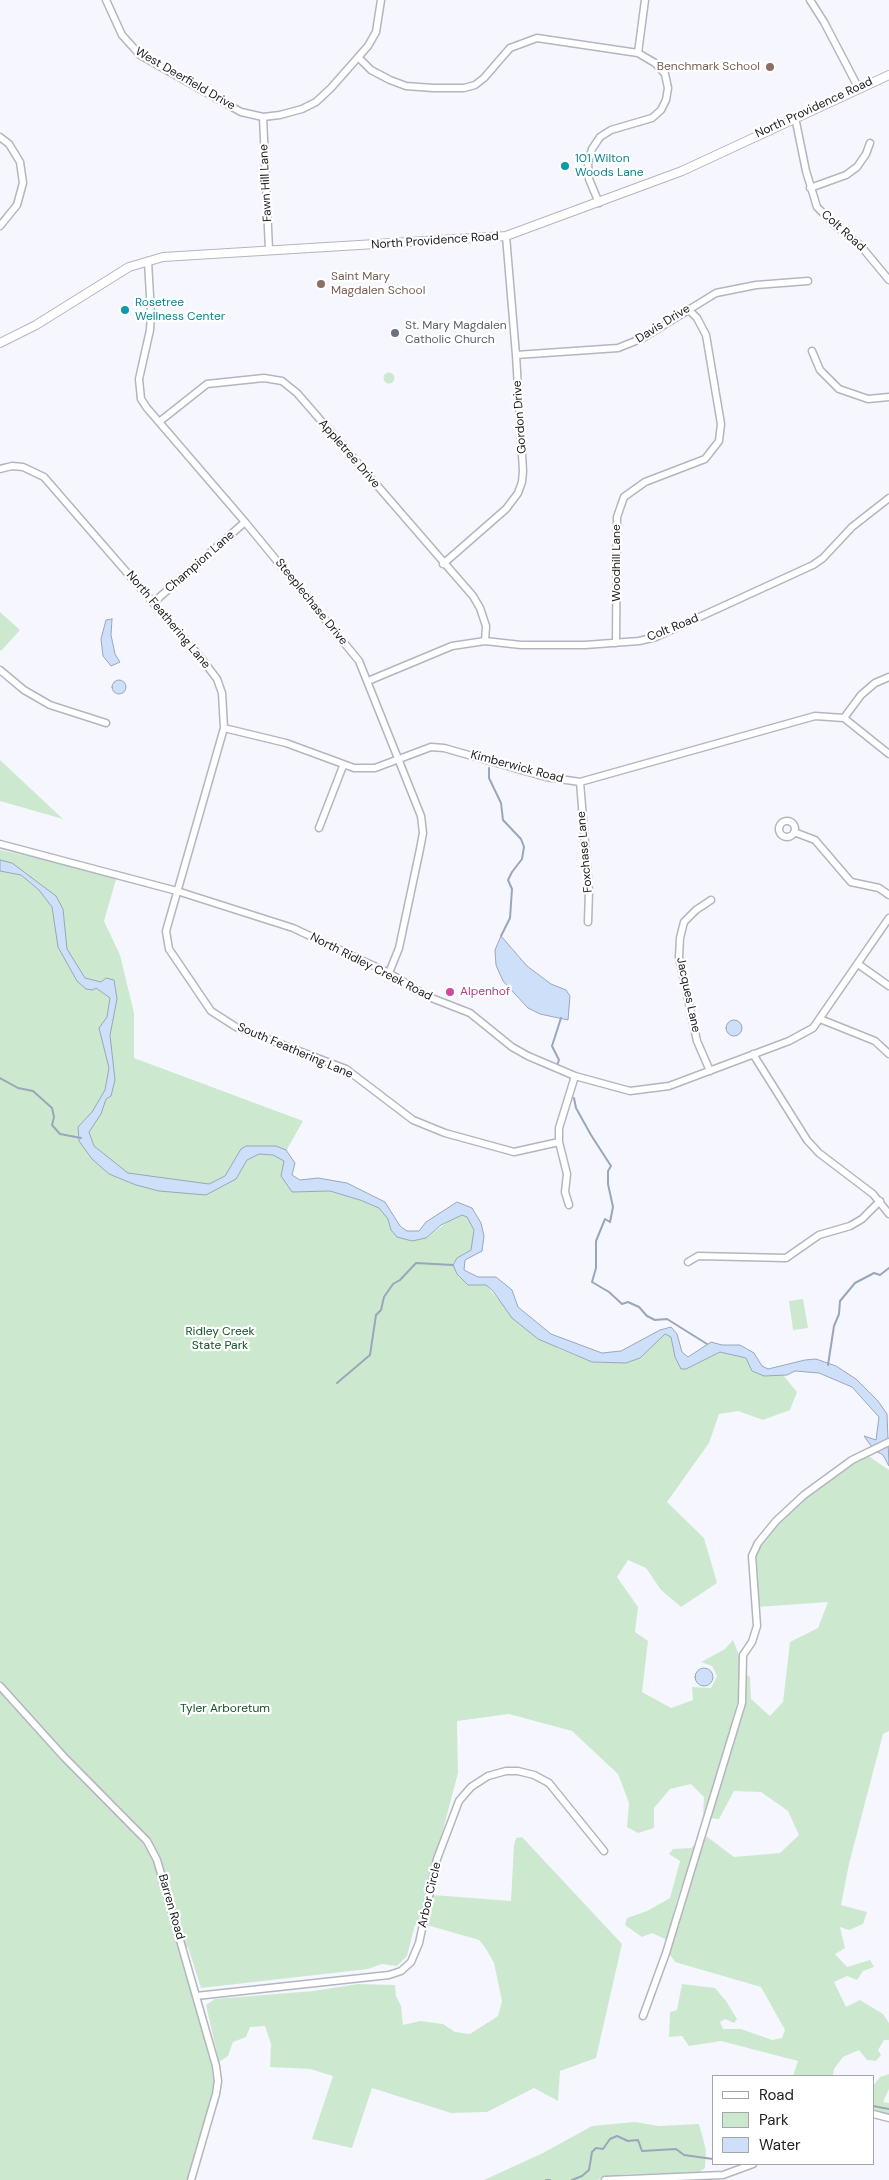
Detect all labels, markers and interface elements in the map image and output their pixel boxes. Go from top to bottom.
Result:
street label: West Deerfield Drive [132,44,238,114]
place label: Benchmark School [657,60,760,74]
marker: Benchmark School [764,61,776,73]
street label: North Providence Road [753,74,875,142]
street label: Fawn Hill Lane [257,144,275,222]
place label: 101 Wilton Woods Lane [575,152,644,180]
marker: 101 Wilton Woods Lane [559,160,571,172]
street label: Colt Road [818,208,868,254]
street label: North Providence Road [371,229,499,253]
place label: Saint Mary Magdalen School [331,270,425,298]
marker: Saint Mary Magdalen School [315,278,327,290]
place label: Rosetree Wellness Center [135,296,225,324]
street label: Davis Drive [633,302,693,346]
marker: Rosetree Wellness Center [119,304,131,316]
place label: St. Mary Magdalen Catholic Church [405,319,507,347]
marker: St. Mary Magdalen Catholic Church [389,327,401,339]
street label: Gordon Drive [510,380,530,454]
street label: Appletree Drive [315,417,383,491]
street label: Woodhill Lane [610,524,624,602]
street label: Champion Lane [162,528,238,596]
street label: Steeplechase Drive [272,556,350,648]
street label: North Feathering Lane [123,568,213,672]
street label: Colt Road [645,611,701,645]
street label: Kimberwick Road [469,748,565,786]
street label: Foxchase Lane [574,811,596,893]
street label: North Ridley Creek Road [308,930,434,1004]
street label: Jacques Lane [673,956,703,1034]
place label: Alpenhof [460,985,510,999]
marker: Alpenhof [444,986,456,998]
street label: South Feathering Lane [235,1020,355,1082]
park label: Ridley Creek State Park [185,1325,255,1353]
park label: Tyler Arboretum [180,1702,270,1716]
street label: Arbor Circle [415,1861,445,1929]
street label: Barren Road [155,1873,187,1941]
legend [712,2075,874,2165]
text: Road [759,2085,794,2105]
text: Park [759,2110,789,2130]
text: Water [759,2135,800,2155]

